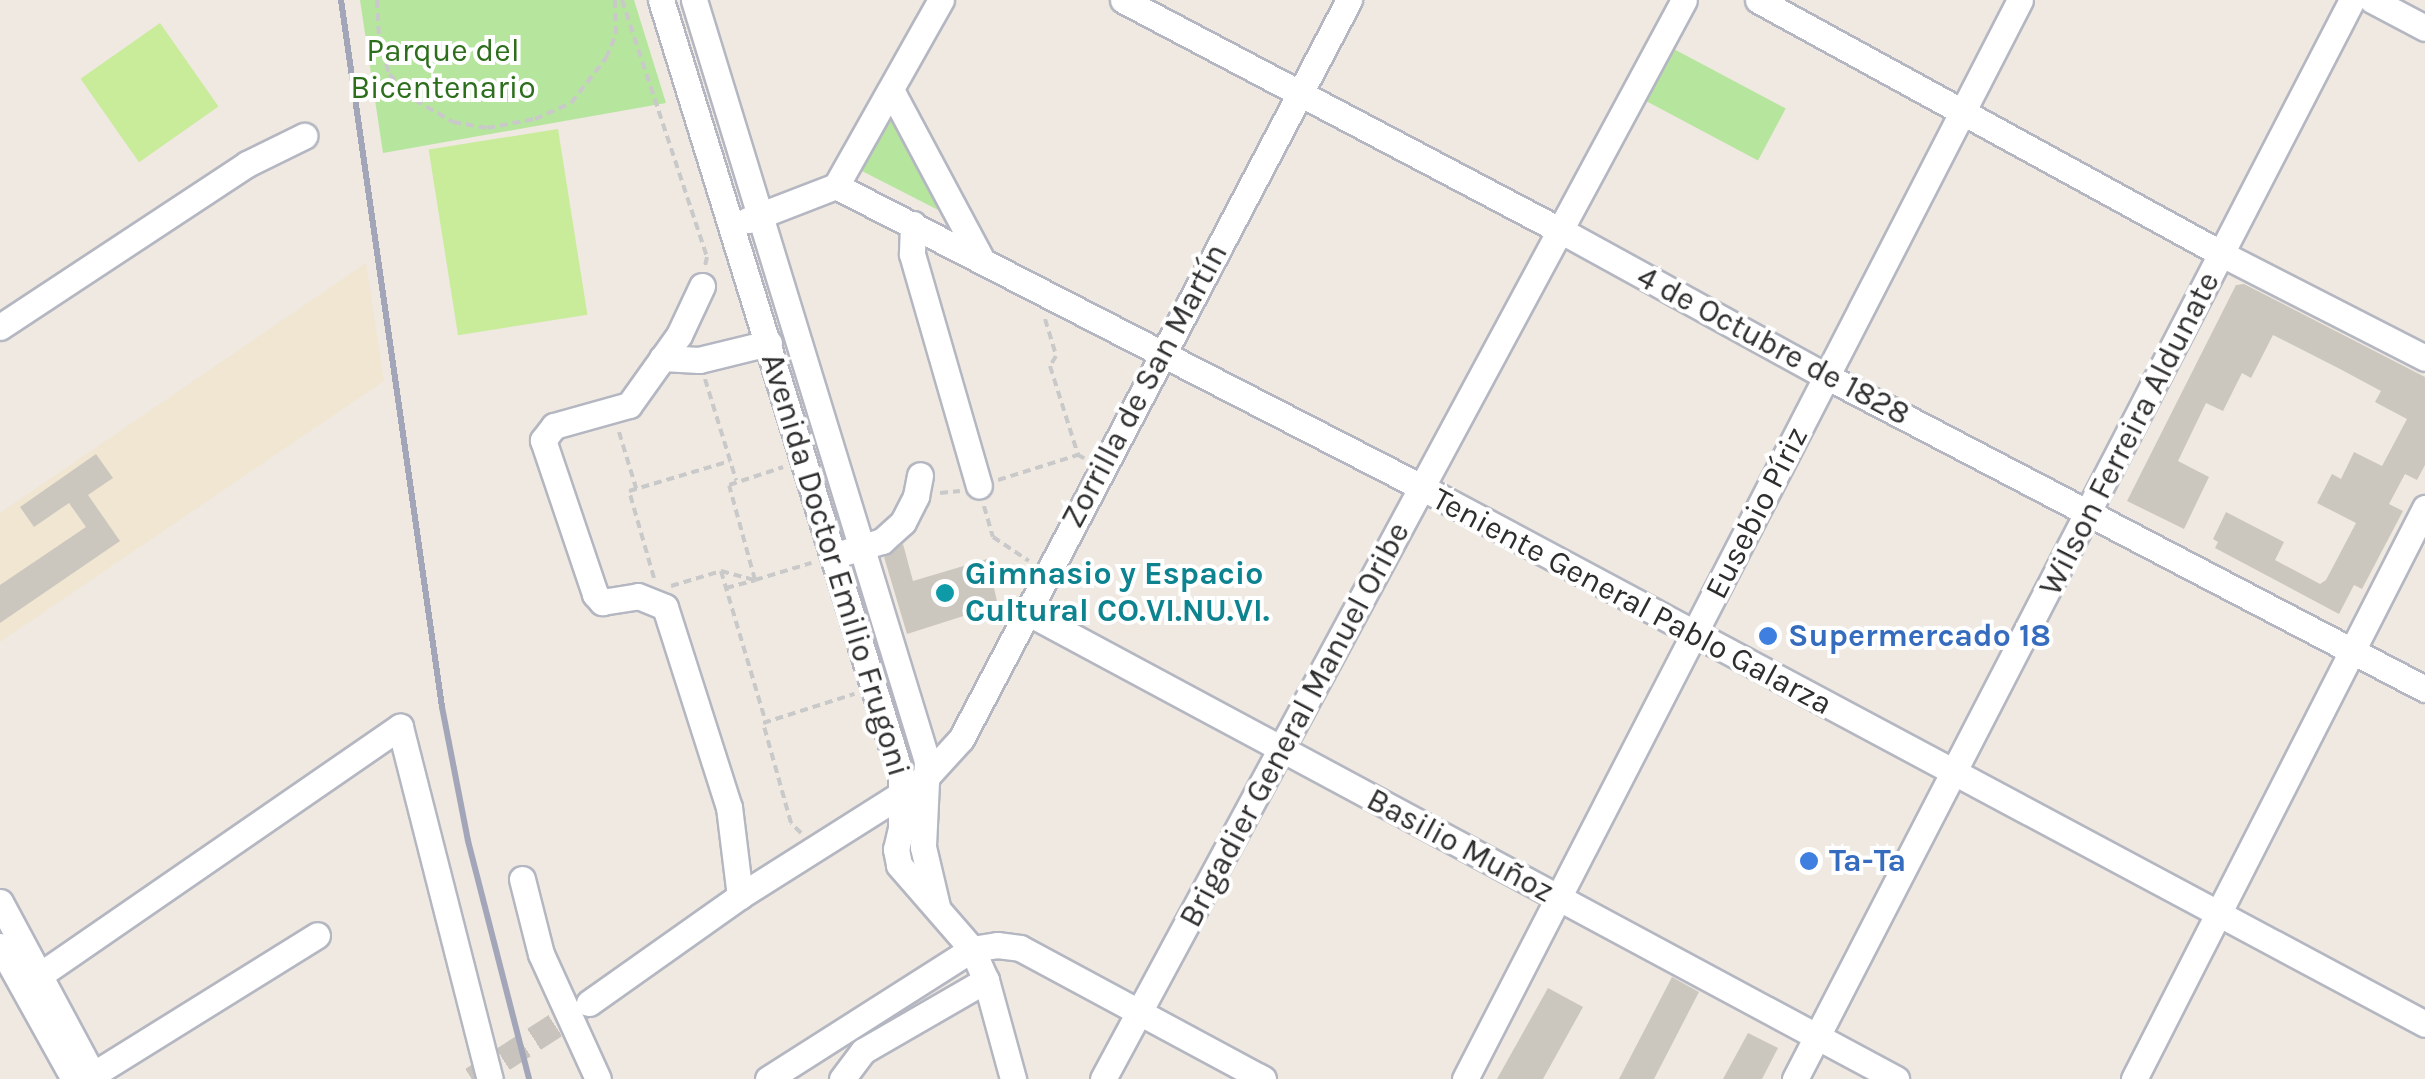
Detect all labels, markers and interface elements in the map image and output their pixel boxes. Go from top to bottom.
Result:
park label: Parque del Bicentenario [350,33,536,108]
street label: Zorrilla de San Martín [1054,237,1236,535]
street label: 4 de Octubre de 1828 [1630,258,1916,434]
street label: Wilson Ferreira Aldunate [2032,266,2228,602]
street label: Avenida Doctor Emilio Frugoni [752,349,918,781]
street label: Eusebio Píriz [1697,421,1817,605]
street label: Teniente General Pablo Galarza [1426,480,1838,724]
street label: Brigadier General Manuel Oribe [1172,516,1418,934]
place label: Gimnasio y Espacio Cultural CO.VI.NU.VI. [965,556,1270,631]
marker: Gimnasio y Espacio Cultural CO.VI.NU.VI. [934,582,956,604]
place label: Supermercado 18 [1788,617,2051,655]
marker: Supermercado 18 [1757,625,1779,647]
street label: Basilio Muñoz [1360,781,1560,911]
place label: Ta-Ta [1829,842,1906,880]
marker: Ta-Ta [1798,850,1820,872]

